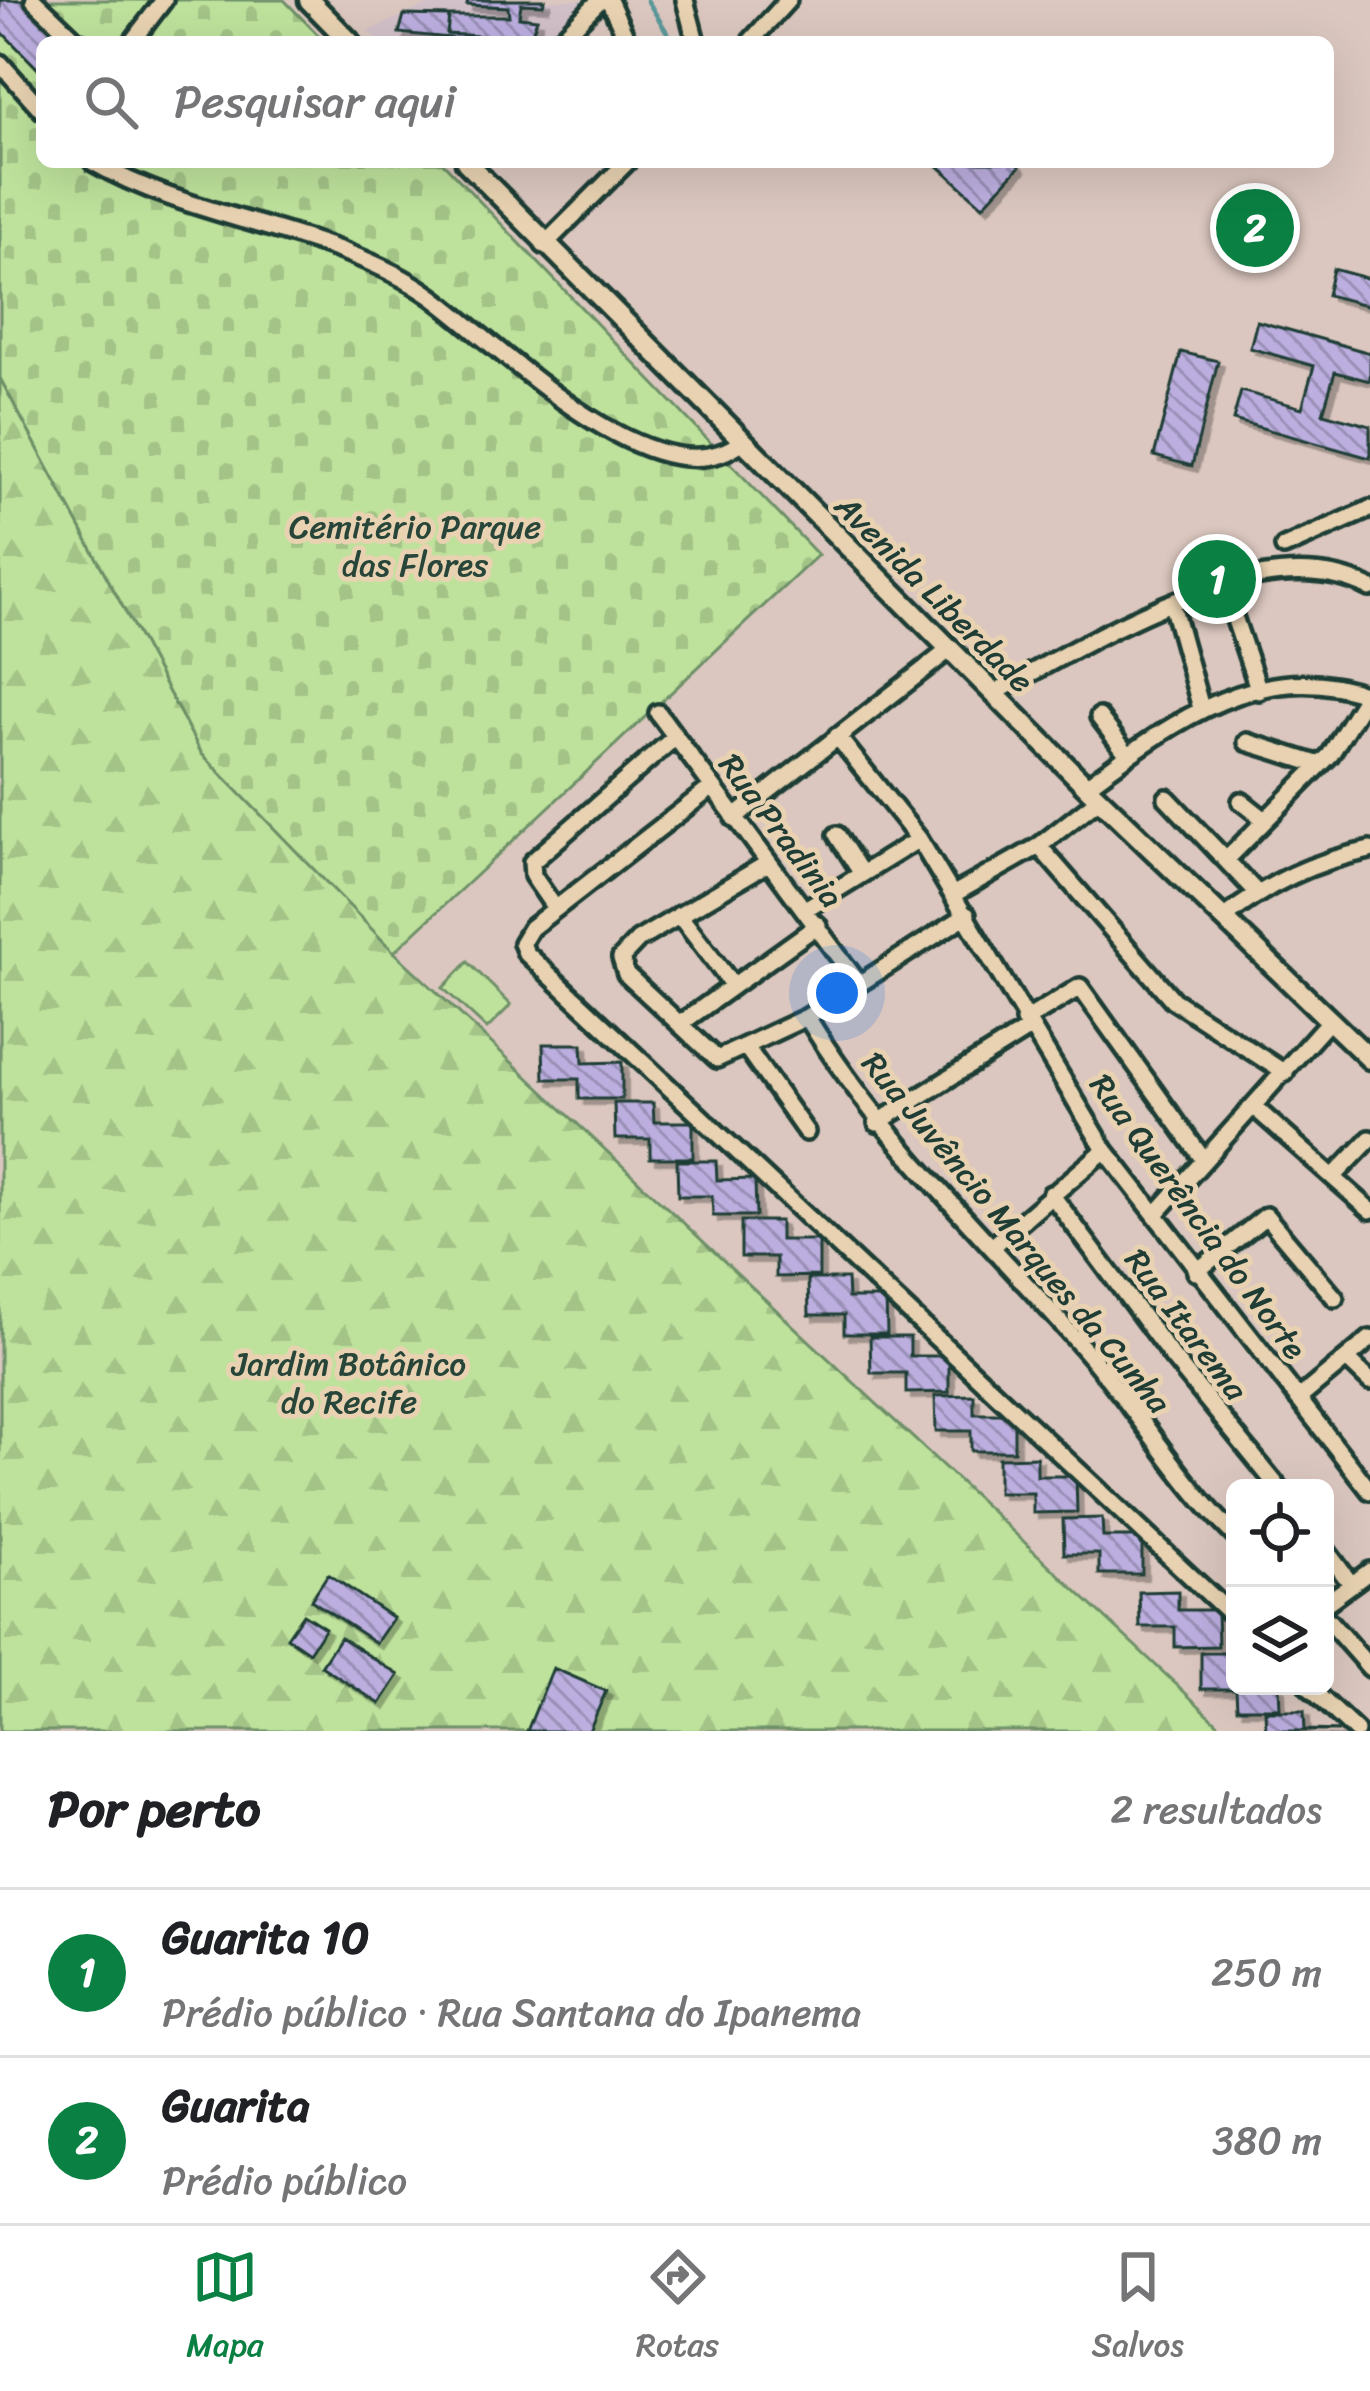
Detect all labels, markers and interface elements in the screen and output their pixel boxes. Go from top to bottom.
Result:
search box [36,36,1334,168]
text: Pesquisar aqui [174,62,456,142]
icon: search [78,69,144,135]
pin: 2 [1216,183,1294,273]
street label: Avenida Liberdade [820,479,1048,708]
park label: Cemitério Parque das Flores [289,498,541,594]
pin: 1 [1178,534,1256,624]
street label: Rua Pradinia [703,740,860,921]
your location [807,963,867,1023]
street label: Rua Juvêncio Marques da Cunha [846,1038,1186,1428]
street label: Rua Querência do Norte [1074,1061,1323,1372]
street label: Rua Itarema [1109,1236,1264,1414]
park label: Jardim Botânico do Recife [231,1335,466,1431]
map controls [1226,1479,1334,1695]
button: locate [1226,1479,1334,1587]
button: layers [1226,1587,1334,1695]
text: Por perto [48,1764,261,1854]
text: 2 resultados [1110,1775,1322,1844]
text: Guarita 10 [162,1898,369,1978]
text: 1 [79,1938,95,2007]
text: 250 m [1211,1938,1322,2007]
text: Prédio público · Rua Santana do Ipanema [162,1978,861,2047]
text: Guarita [162,2066,310,2146]
text: 2 [76,2106,98,2175]
text: 380 m [1212,2106,1322,2175]
text: Prédio público [162,2146,407,2215]
tab: Mapa [186,2244,264,2374]
tab: Rotas [636,2244,719,2374]
tab: Salvos [1091,2244,1184,2374]

